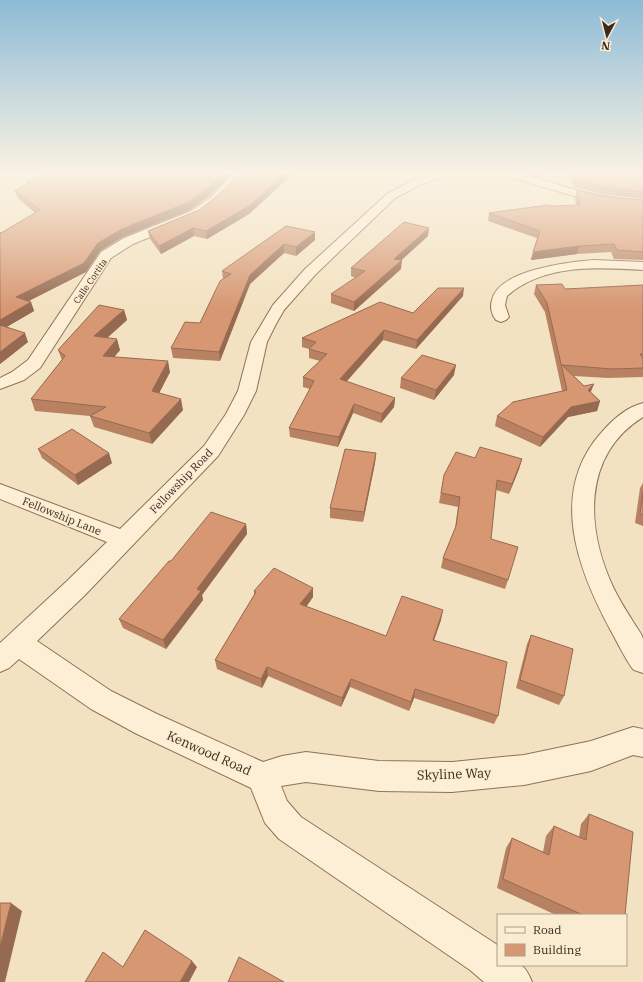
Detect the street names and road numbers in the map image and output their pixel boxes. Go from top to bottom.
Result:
street label: Calle Cortita [71,256,109,306]
street label: Fellowship Road [147,445,216,516]
street label: Fellowship Lane [20,494,104,538]
street label: Kenwood Road [164,727,254,779]
street label: Skyline Way [417,764,491,784]

